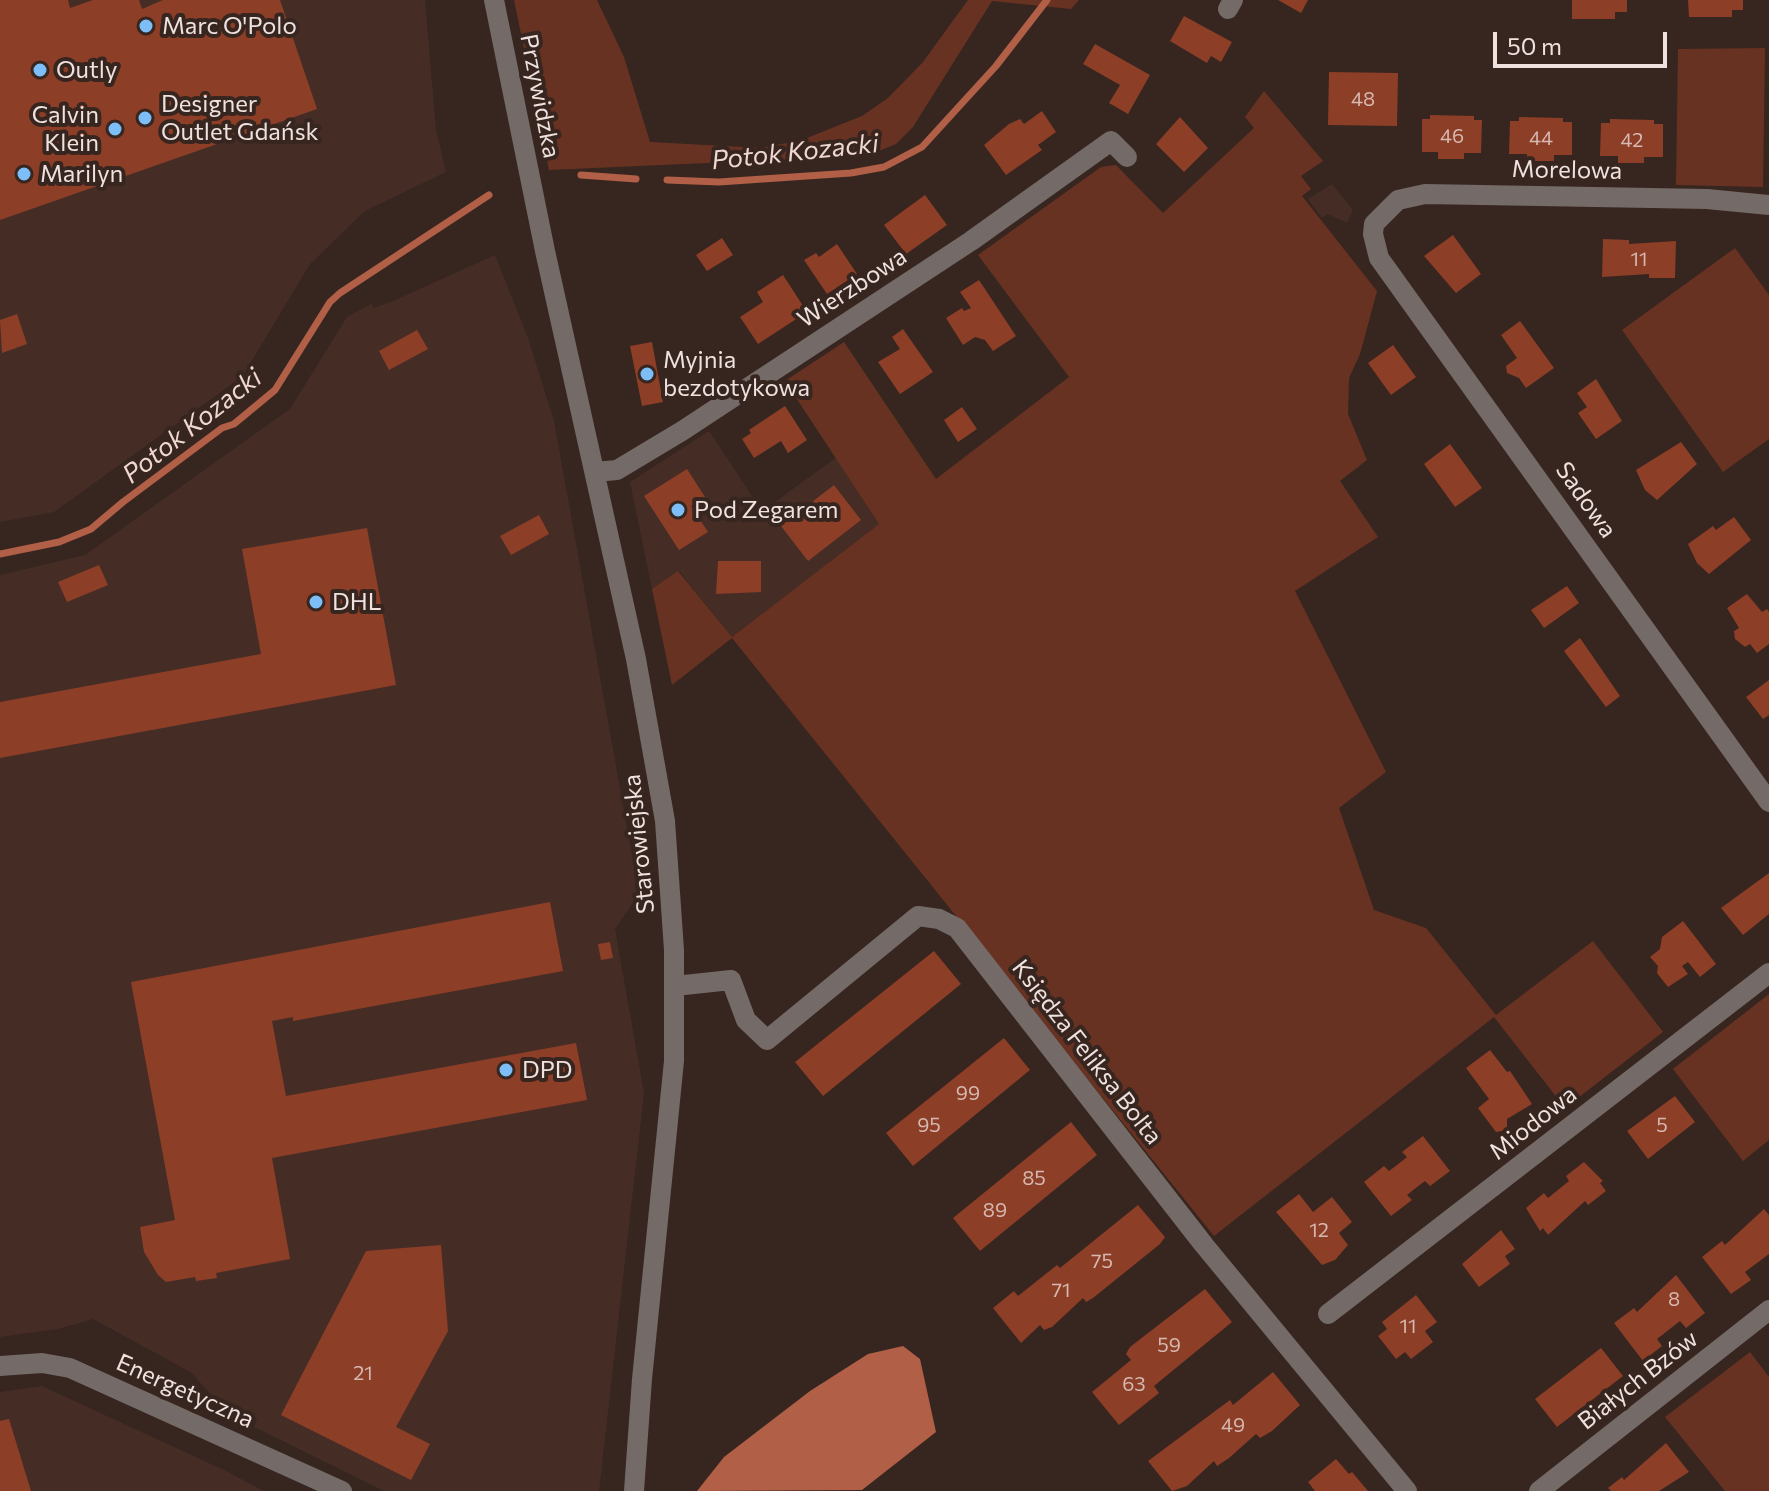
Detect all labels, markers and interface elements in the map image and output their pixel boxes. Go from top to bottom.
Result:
place label: Marc O'Polo [162,12,297,40]
scale bar [1497,16,1671,66]
marker: Marc O'Polo [137,17,155,35]
text: 50 m [1507,31,1562,60]
street label: Przywidzka [514,32,566,160]
place label: Outly [56,56,117,84]
marker: Outly [31,61,49,79]
house number: 48 [1351,87,1375,111]
place label: Designer Outlet Gdańsk [161,90,319,146]
place label: Calvin Klein [32,101,99,157]
marker: Designer Outlet Gdańsk [136,109,154,127]
marker: Calvin Klein [106,120,124,138]
house number: 46 [1440,124,1464,148]
house number: 44 [1529,126,1553,150]
water label: Potok Kozacki [710,128,880,176]
house number: 42 [1621,128,1643,152]
street label: Morelowa [1511,155,1623,185]
place label: Marilyn [40,160,123,188]
marker: Marilyn [15,165,33,183]
street label: Wierzbowa [792,242,912,334]
house number: 11 [1630,247,1648,271]
place label: Myjnia bezdotykowa [663,346,810,402]
water label: Potok Kozacki [116,362,268,490]
marker: Myjnia bezdotykowa [638,365,656,383]
street label: Sadowa [1550,457,1622,543]
place label: Pod Zegarem [694,496,838,524]
marker: Pod Zegarem [669,501,687,519]
place label: DHL [332,588,381,616]
marker: DHL [307,593,325,611]
street label: Starowiejska [617,773,661,915]
street label: Księdza Feliksa Bolta [1006,954,1168,1150]
place label: DPD [522,1056,572,1084]
marker: DPD [497,1061,515,1079]
street label: Miodowa [1484,1080,1582,1166]
house number: 99 [956,1081,980,1105]
house number: 95 [917,1113,941,1137]
house number: 5 [1656,1113,1668,1137]
house number: 85 [1022,1166,1046,1190]
house number: 89 [983,1198,1007,1222]
house number: 12 [1309,1218,1329,1242]
house number: 75 [1091,1249,1113,1273]
house number: 71 [1051,1278,1071,1302]
house number: 8 [1668,1287,1680,1311]
house number: 11 [1399,1314,1417,1338]
street label: Białych Bzów [1572,1324,1704,1436]
house number: 59 [1157,1333,1181,1357]
street label: Energetyczna [112,1348,258,1434]
house number: 21 [353,1361,373,1385]
house number: 63 [1122,1372,1146,1396]
house number: 49 [1221,1413,1245,1437]

